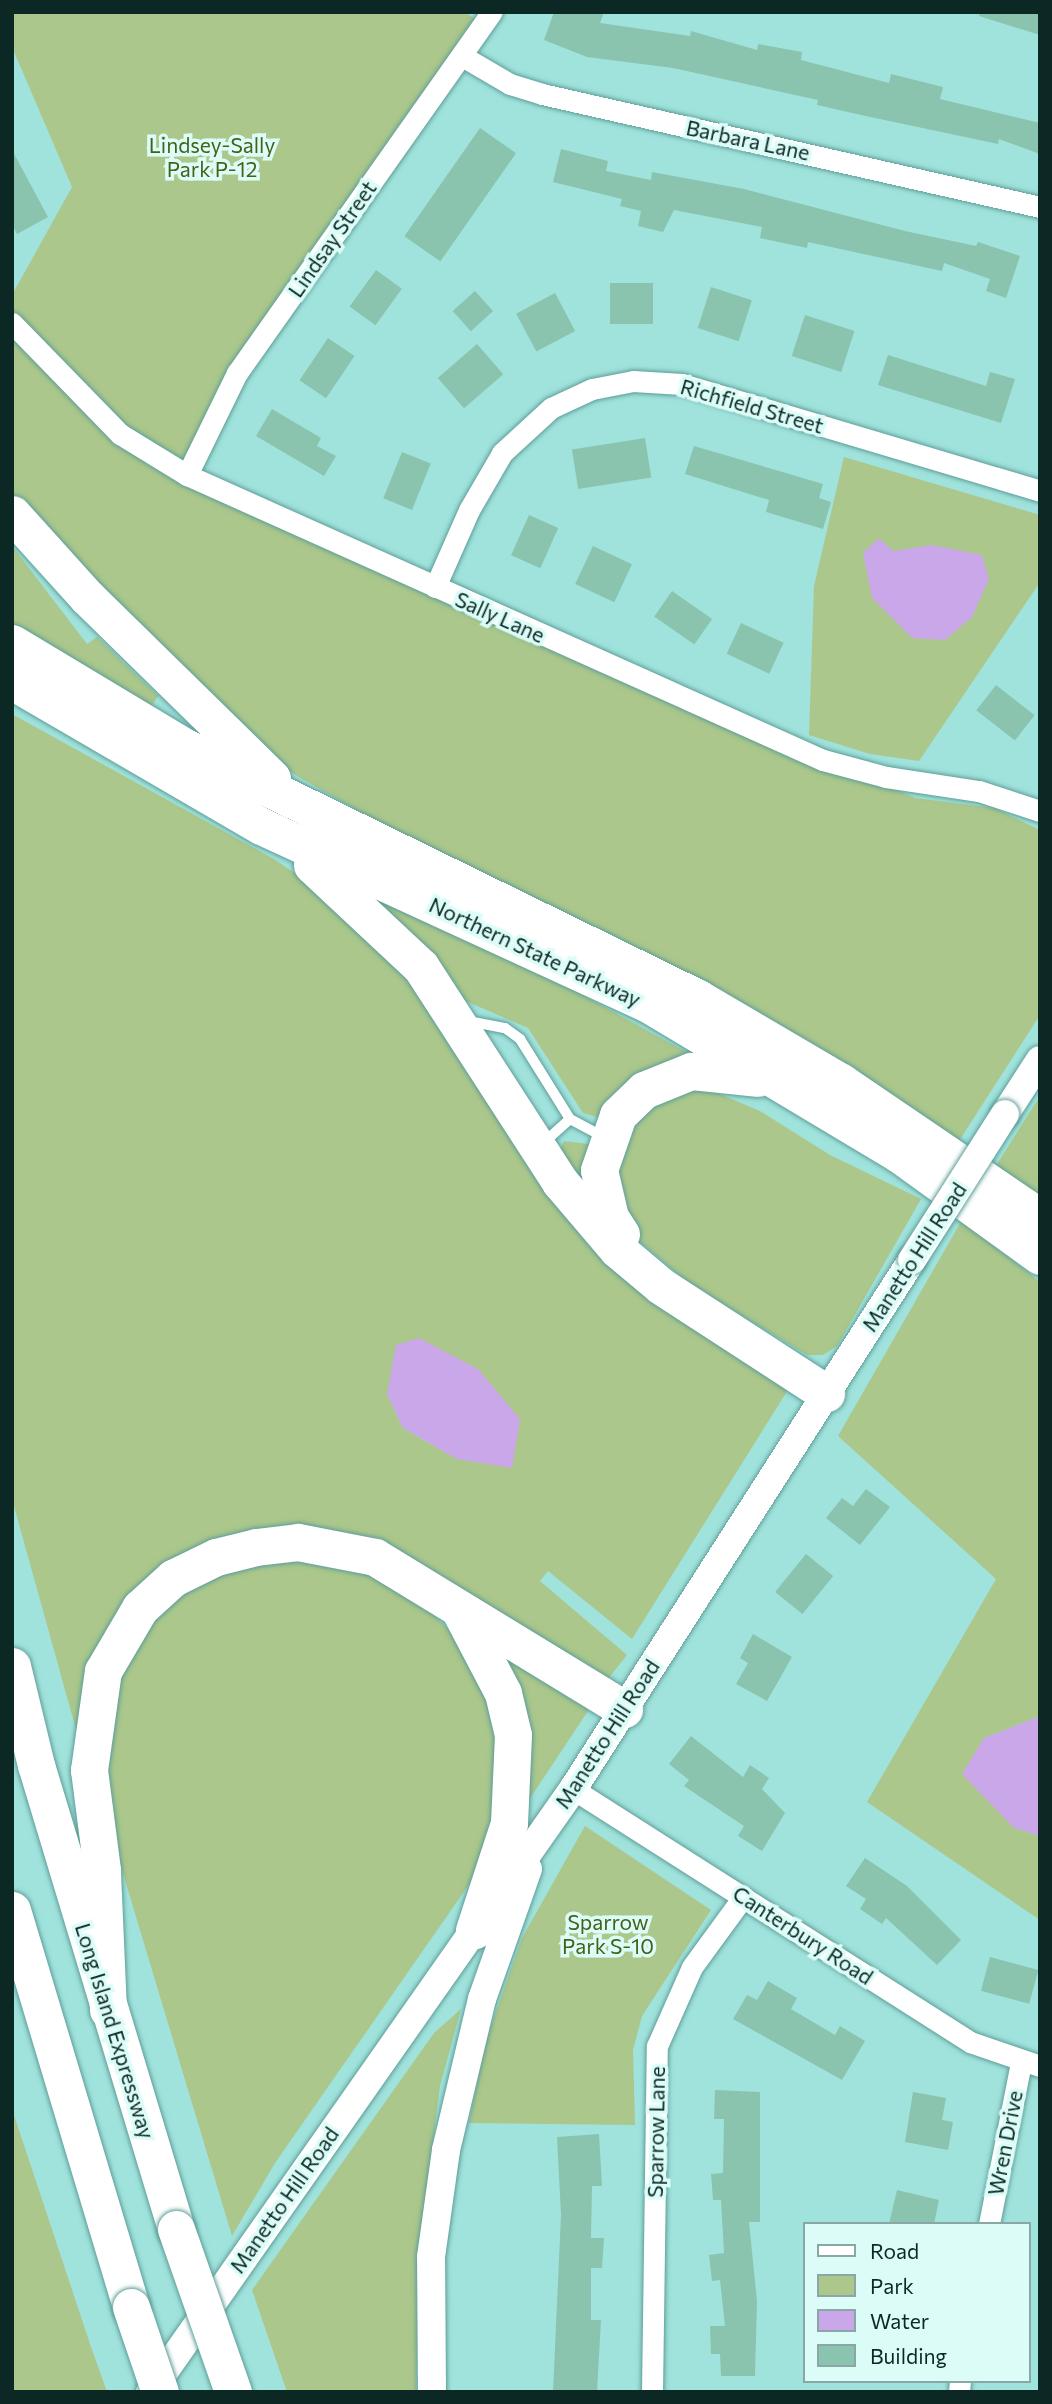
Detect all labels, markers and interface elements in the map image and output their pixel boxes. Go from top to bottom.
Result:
street label: Barbara Lane [684,115,812,165]
park label: Lindsey-Sally Park P-12 [149,132,275,182]
street label: Lindsay Street [283,176,381,302]
street label: Richfield Street [678,374,826,438]
street label: Sally Lane [451,586,549,648]
street label: Northern State Parkway [425,892,645,1012]
street label: Manetto Hill Road [857,1178,971,1336]
street label: Manetto Hill Road [550,1655,664,1813]
street label: Canterbury Road [728,1880,878,1990]
park label: Sparrow Park S-10 [562,1909,654,1959]
street label: Long Island Expressway [70,1920,160,2142]
street label: Sparrow Lane [642,2066,670,2198]
street label: Wren Drive [982,2088,1028,2198]
street label: Manetto Hill Road [224,2122,344,2278]
legend [804,2222,1031,2383]
text: Road [870,2238,919,2263]
text: Park [870,2273,914,2298]
text: Water [870,2308,929,2333]
text: Building [870,2343,947,2368]

